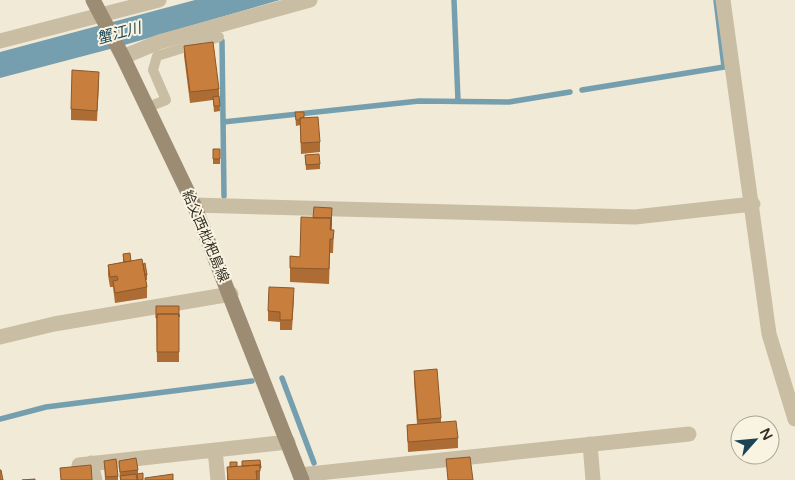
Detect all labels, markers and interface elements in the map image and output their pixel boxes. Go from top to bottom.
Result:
water label: 蟹江川 [95,18,145,48]
street label: 給父西枇杷島線 [179,188,233,285]
north arrow [730,415,780,465]
text: N [756,425,776,443]

